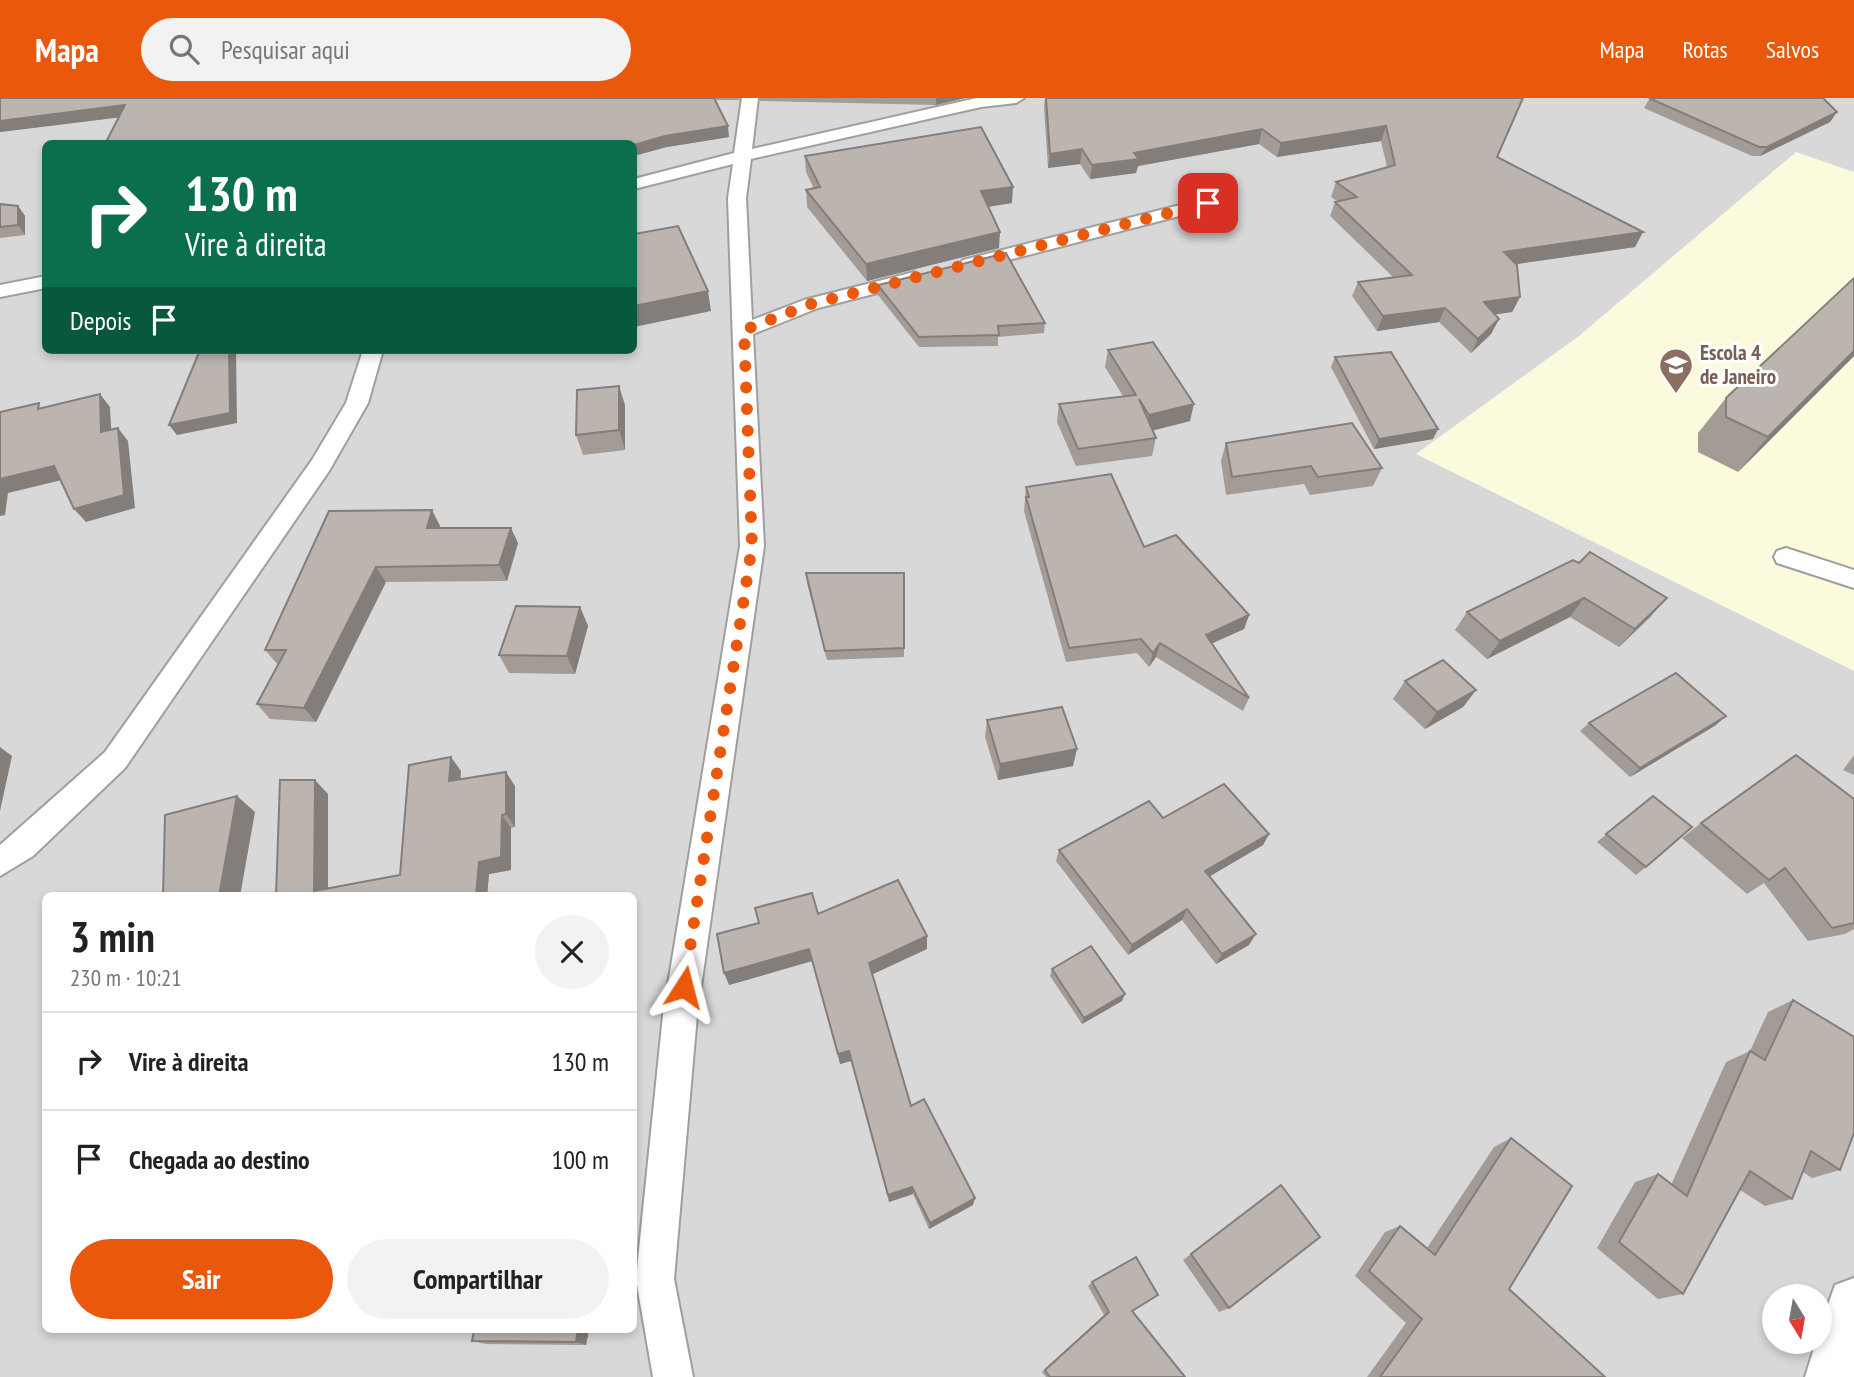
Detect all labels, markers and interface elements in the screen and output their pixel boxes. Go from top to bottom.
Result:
search box [141,18,631,81]
text: Mapa [35,28,99,71]
icon: search [165,30,203,68]
text: Pesquisar aqui [221,33,350,66]
text: Mapa [1600,34,1644,65]
text: Rotas [1682,34,1728,65]
text: Salvos [1766,34,1819,65]
text: 130 m [185,161,298,225]
icon: right [70,168,161,259]
pin [1178,173,1238,233]
icon: arrive [1189,184,1227,222]
text: Vire à direita [185,223,326,265]
icon: arrive [145,301,183,339]
text: Depois [70,304,131,337]
place label: Escola 4 de Janeiro [1700,339,1776,390]
school or university icon: Escola 4 de Janeiro [1657,346,1695,395]
text: 3 min [70,909,155,964]
button: close [535,915,609,989]
position arrow [647,950,721,1024]
text: 230 m · 10:21 [70,963,182,992]
icon: right [70,1042,108,1080]
text: Vire à direita [129,1045,248,1078]
text: 130 m [551,1045,609,1078]
icon: arrive [70,1140,108,1178]
text: Chegada ao destino [129,1143,310,1176]
text: 100 m [551,1143,609,1176]
button: Sair [70,1239,333,1319]
button: Compartilhar [347,1239,609,1319]
north arrow [1762,1284,1832,1354]
map controls [1762,1284,1832,1354]

